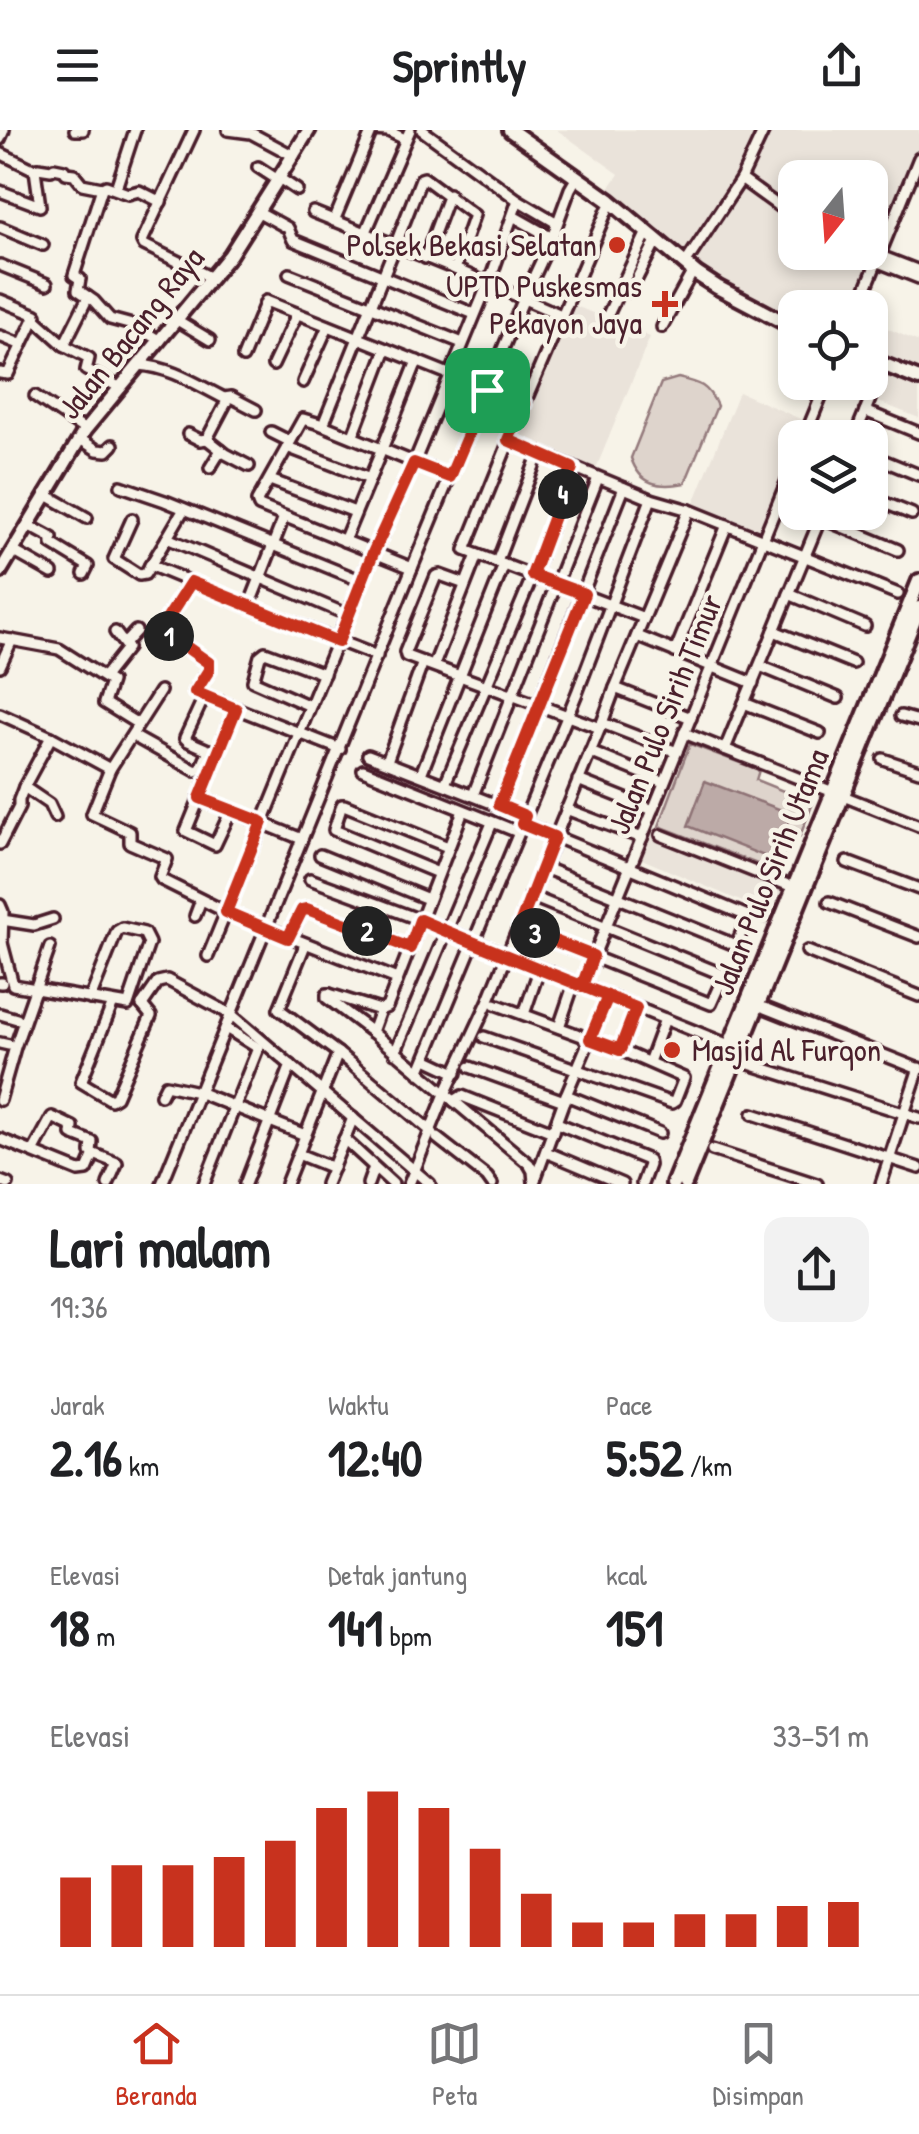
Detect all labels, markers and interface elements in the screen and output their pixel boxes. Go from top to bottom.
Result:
text: Sprintly [392,35,527,96]
icon: menu [50,38,105,93]
icon: share [814,38,869,93]
north arrow [778,160,888,270]
map controls [778,160,888,530]
place label: Polsek Bekasi Selatan [346,223,597,266]
marker: Polsek Bekasi Selatan [606,234,628,256]
street label: Jalan Bacang Raya [48,237,213,428]
place label: UPTD Puskesmas Pekayon Jaya [446,264,642,344]
button: locate [778,290,888,400]
marker: UPTD Puskesmas Pekayon Jaya [652,291,678,317]
pin [445,348,530,433]
icon: arrive [460,363,515,418]
button: layers [778,420,888,530]
pin: 4 [538,469,588,519]
text: 4 [558,475,568,513]
street label: Jalan Pulo Sirih Timur [597,587,732,840]
pin: 1 [144,611,194,661]
text: 1 [164,617,174,655]
street label: Jalan Pulo Sirih Utama [701,742,839,1001]
pin: 2 [342,906,392,956]
pin: 3 [510,908,560,958]
text: 2 [360,912,374,950]
text: 3 [529,914,541,952]
place label: Masjid Al Furqon [692,1028,881,1071]
marker: Masjid Al Furqon [661,1039,683,1061]
text: Lari malam [50,1210,271,1284]
button: share [764,1217,869,1322]
text: 19:36 [50,1285,108,1328]
text: Jarak [50,1386,105,1424]
text: Waktu [328,1386,389,1424]
text: Pace [606,1386,652,1424]
text: 2.16 [50,1424,122,1492]
text: 12:40 [328,1424,422,1492]
text: 5:52 [606,1424,683,1492]
text: km [122,1447,159,1485]
text: /km [683,1447,732,1485]
text: Elevasi [50,1556,120,1594]
text: Detak jantung [328,1556,467,1594]
text: kcal [606,1556,647,1594]
text: 18 [50,1594,90,1662]
text: 141 [328,1594,383,1662]
text: 151 [606,1594,663,1662]
text: m [90,1617,115,1655]
text: bpm [383,1617,432,1655]
text: Elevasi [50,1714,130,1757]
text: 33–51 m [773,1714,869,1757]
tab: Beranda [115,2016,197,2114]
tab: Peta [427,2016,482,2114]
tab: Disimpan [713,2016,804,2114]

